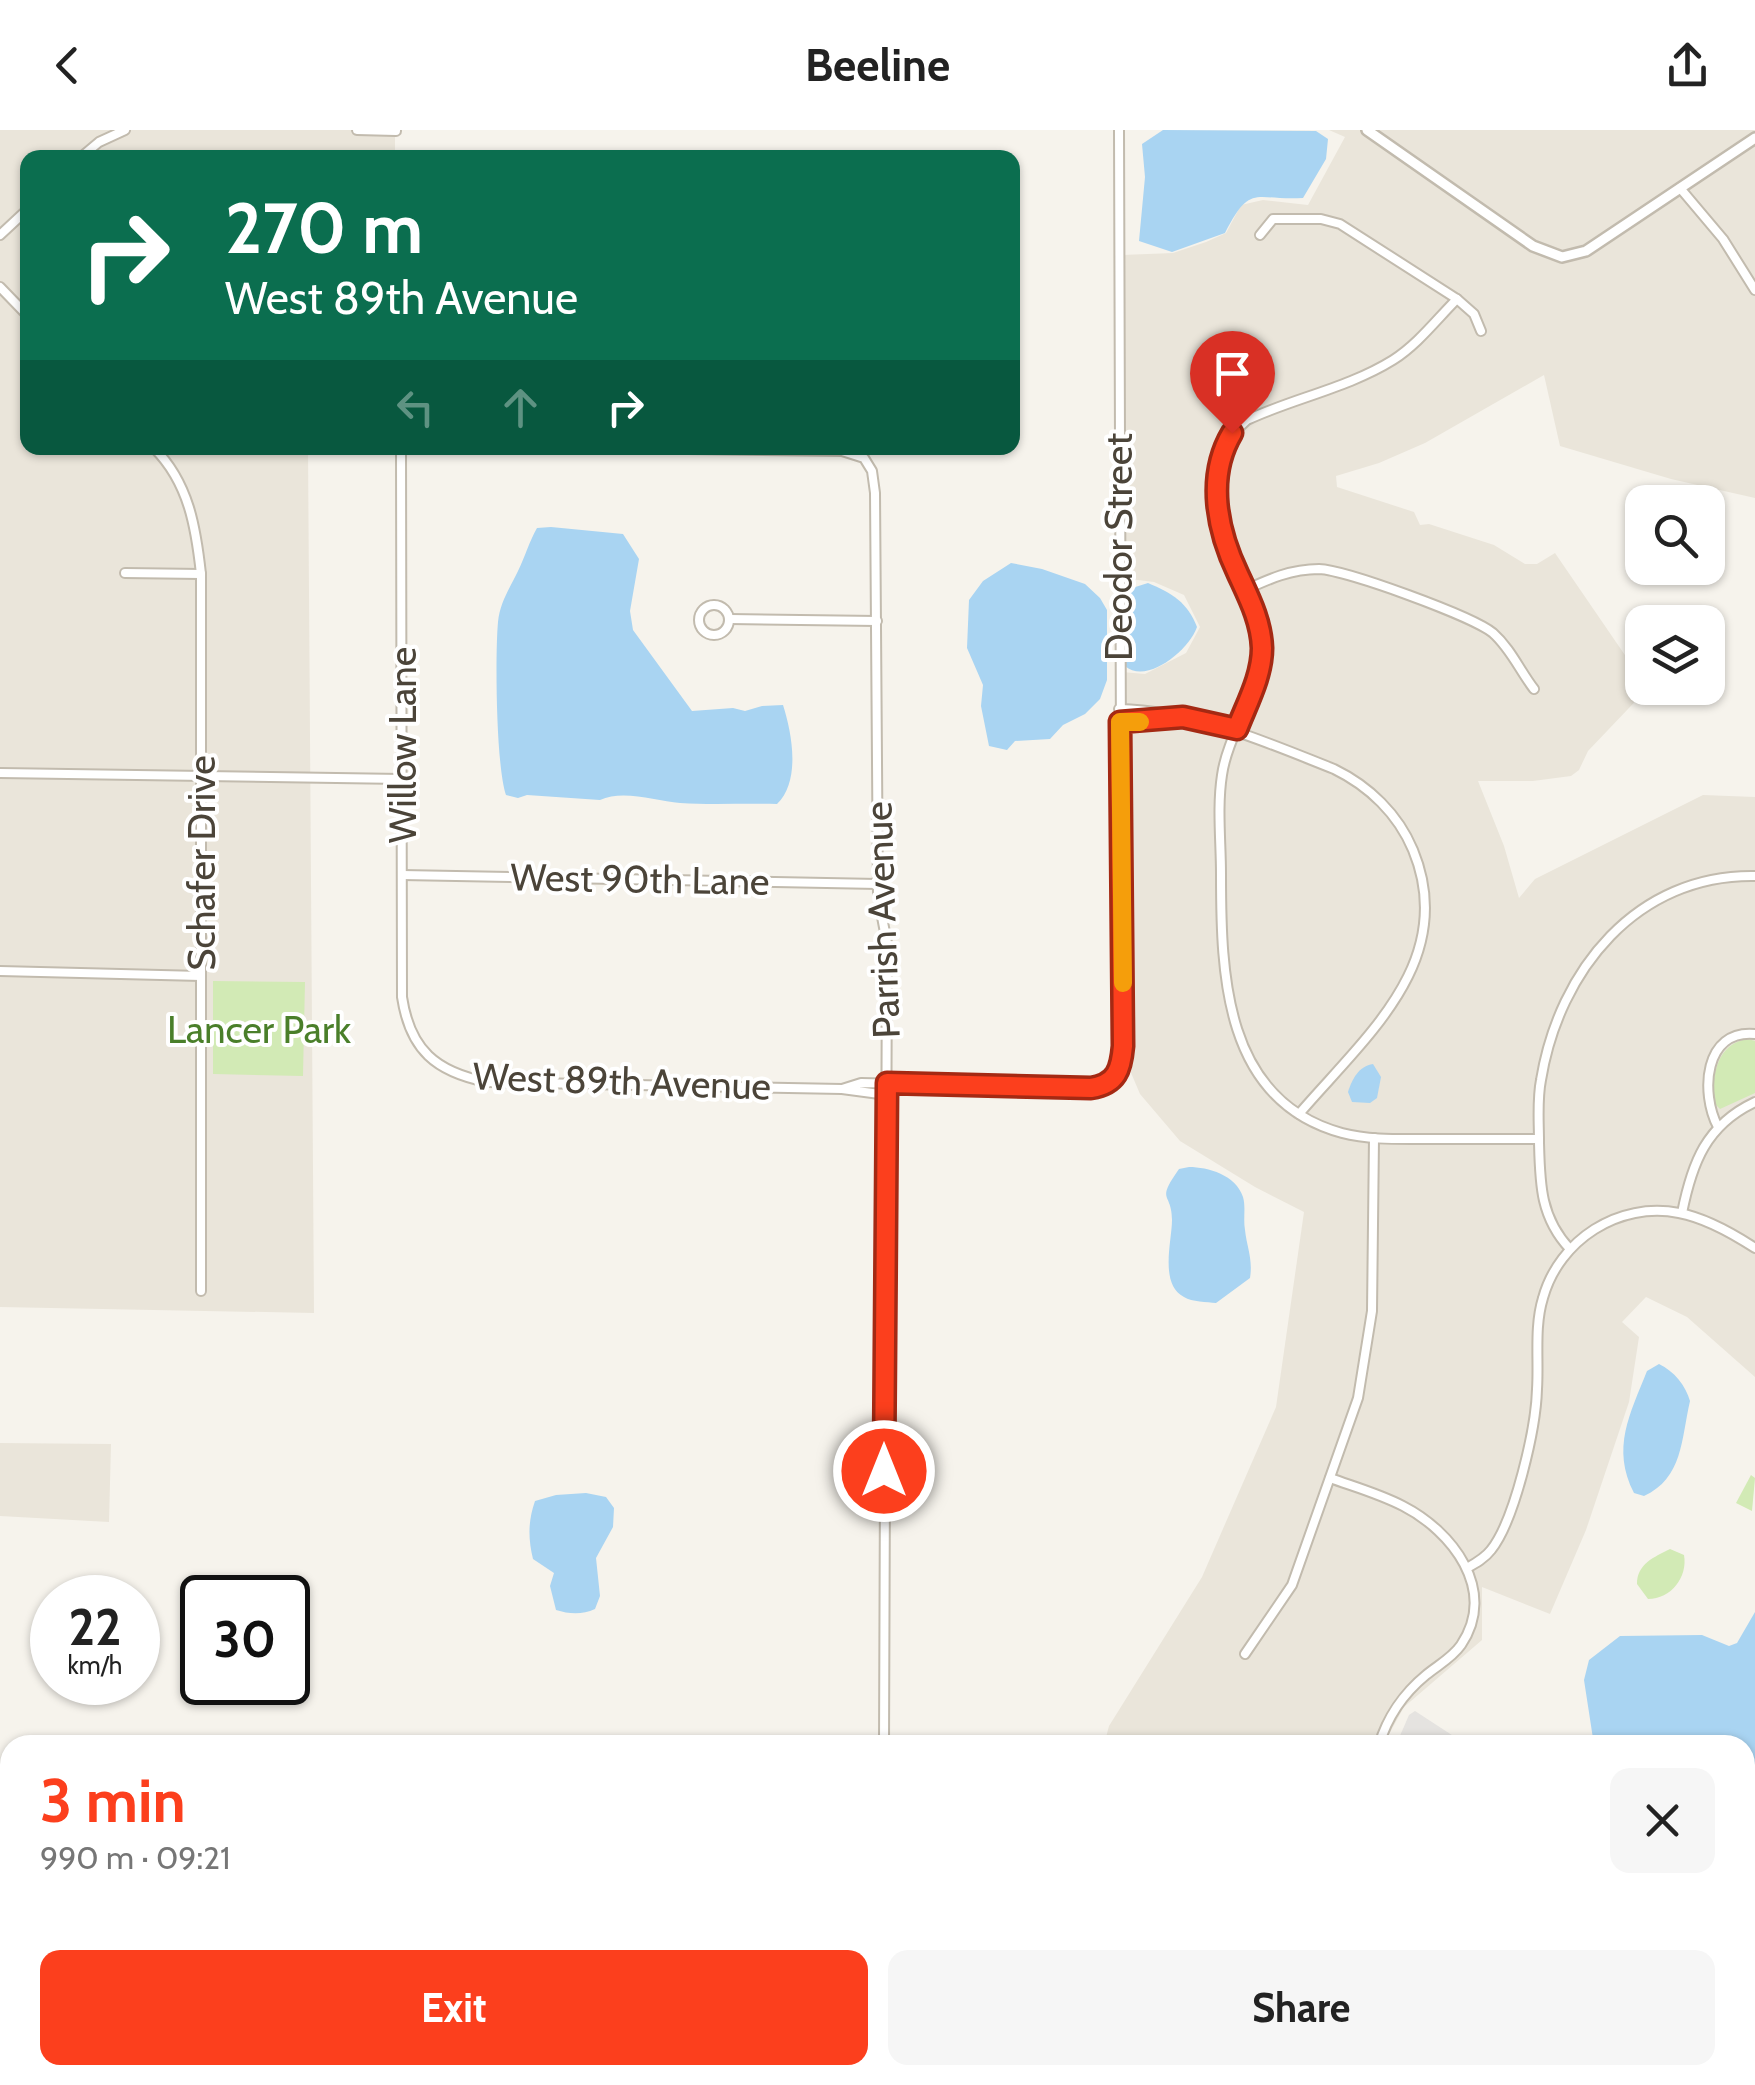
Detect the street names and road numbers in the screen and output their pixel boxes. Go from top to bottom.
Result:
street label: Deodor Street [1095,433,1142,661]
street label: Willow Lane [379,647,426,843]
street label: Schafer Drive [178,755,225,971]
street label: Parrish Avenue [854,801,910,1039]
street label: West 90th Lane [510,853,770,905]
street label: West 89th Avenue [472,1052,772,1110]

